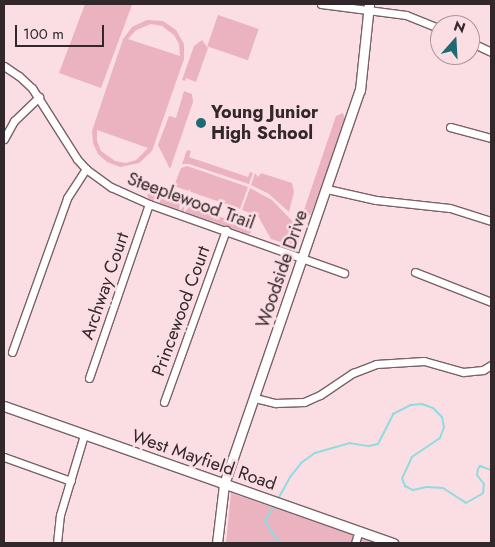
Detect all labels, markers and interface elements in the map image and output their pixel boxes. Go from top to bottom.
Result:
scale bar [18,15,106,47]
north arrow [430,15,480,65]
text: N [451,15,468,38]
text: 100 m [23,23,64,45]
place label: Young Junior High School [211,102,318,144]
marker: Young Junior High School [195,117,207,129]
street label: Steeplewood Trail [124,168,258,234]
street label: Woodside Drive [252,207,312,331]
street label: Archway Court [77,230,133,342]
street label: Princewood Court [147,243,215,379]
street label: West Mayfield Road [129,425,279,495]

